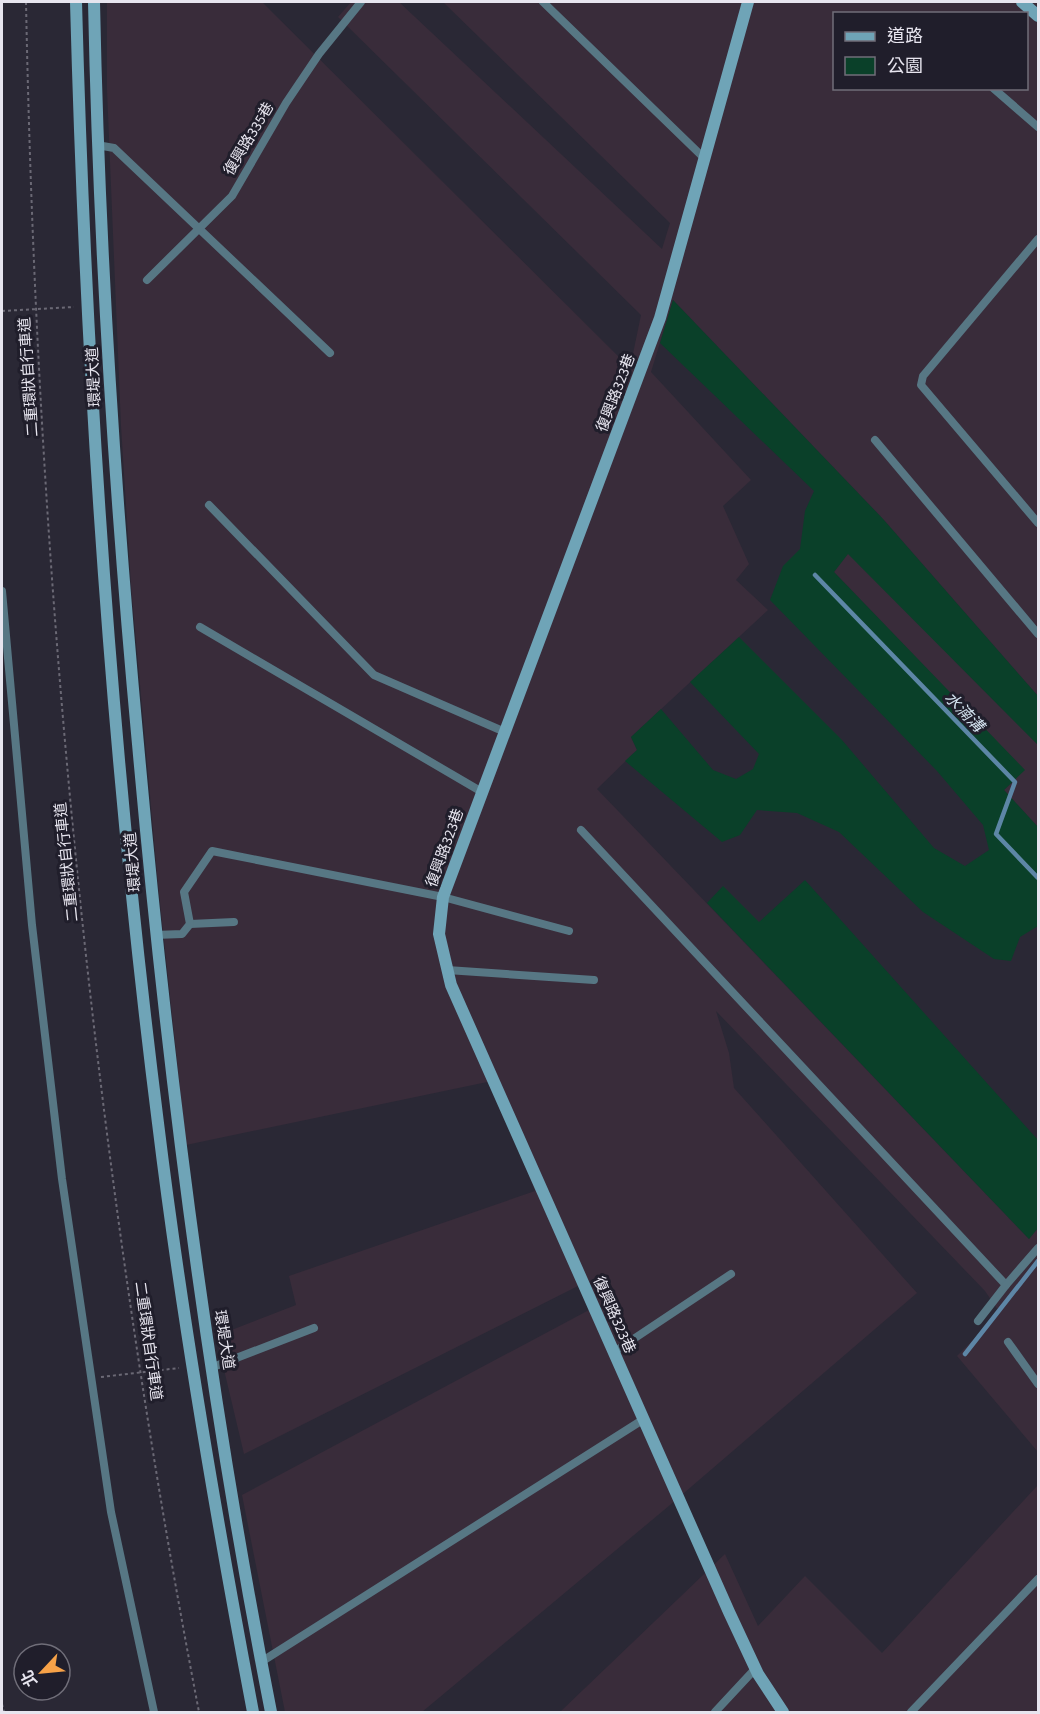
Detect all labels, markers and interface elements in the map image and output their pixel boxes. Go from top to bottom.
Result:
legend [833,12,1028,90]
text: 道路 [887,24,923,49]
text: 公園 [887,54,923,79]
street label: 復興路335巷 [219,98,279,180]
street label: 二重環狀自行車道 [14,316,44,438]
street label: 環堤大道 [82,346,106,408]
street label: 復興路323巷 [591,351,641,435]
water label: 水湳溝 [939,687,990,738]
street label: 二重環狀自行車道 [50,801,84,923]
street label: 復興路323巷 [421,806,469,890]
street label: 環堤大道 [120,831,146,893]
street label: 復興路323巷 [588,1273,640,1357]
street label: 二重環狀自行車道 [129,1280,167,1402]
street label: 環堤大道 [209,1309,239,1371]
north arrow [12,1642,72,1702]
text: 北 [16,1666,43,1690]

